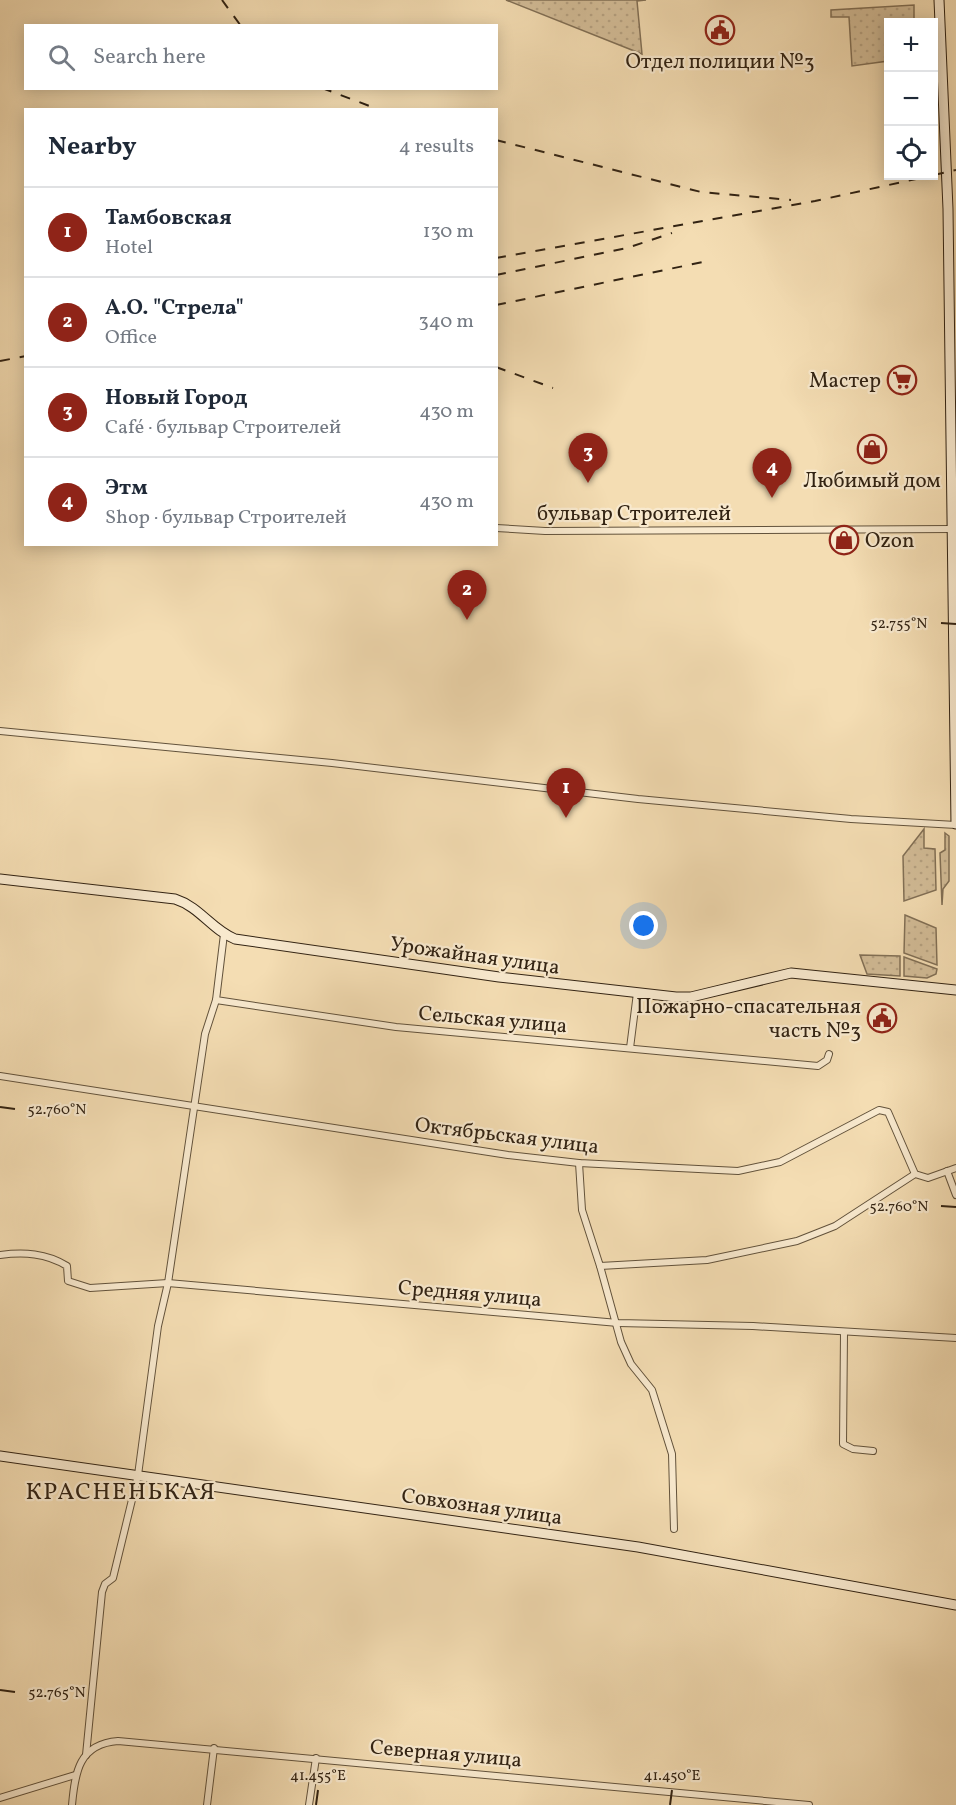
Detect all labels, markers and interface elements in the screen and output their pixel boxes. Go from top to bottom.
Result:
public building icon: Отдел полиции №3 [704,14,736,46]
map controls [884,18,938,180]
button: + [884,18,938,72]
search box [24,24,498,90]
icon: search [45,41,78,74]
text: Search here [93,42,206,73]
place label: Отдел полиции №3 [625,48,815,77]
button: − [884,72,938,126]
button: locate [884,126,938,180]
text: Nearby [48,129,137,165]
text: 4 results [399,133,474,161]
text: Тамбовская [105,203,232,234]
text: 1 [63,218,72,246]
text: 130 m [423,218,474,246]
text: Hotel [105,234,153,262]
text: А.О. "Стрела" [105,293,244,324]
text: 2 [62,308,73,336]
text: 340 m [418,308,474,336]
text: Office [105,324,157,352]
supermarket icon: Мастер [886,364,918,396]
place label: Мастер [809,367,881,396]
text: Новый Город [105,383,247,414]
text: 3 [62,398,73,426]
text: 430 m [419,398,474,426]
text: Café · бульвар Строителей [105,414,341,442]
shop icon: Любимый дом [856,433,888,465]
pin: 3 [568,434,608,483]
pin: 4 [752,448,792,498]
place label: Любимый дом [803,467,941,496]
text: Этм [105,473,148,504]
text: 4 [61,488,74,516]
text: 430 m [419,488,474,516]
street label: бульвар Строителей [537,500,731,529]
text: Shop · бульвар Строителей [105,504,347,532]
shop icon: Ozon [828,524,860,556]
place label: Ozon [865,527,915,556]
pin: 2 [448,570,486,620]
text: 52.755°N [871,614,927,635]
pin: 1 [546,768,586,818]
your location [629,911,658,940]
street label: Урожайная улица [388,930,562,983]
place label: Пожарно-спасательная часть №3 [636,993,861,1046]
street label: Сельская улица [417,1000,569,1041]
public building icon: Пожарно-спасательная часть №3 [866,1002,898,1034]
text: 52.760°N [28,1100,86,1121]
street label: Октябрьская улица [413,1111,601,1162]
text: 52.760°N [870,1197,928,1218]
street label: Средняя улица [397,1274,543,1315]
district label: КРАСНЕНЬКАЯ [25,1476,217,1510]
street label: Совхозная улица [399,1482,564,1533]
text: 52.765°N [28,1683,86,1704]
street label: Северная улица [369,1733,523,1776]
text: 41.455°E [290,1766,346,1787]
text: 41.450°E [643,1766,701,1787]

